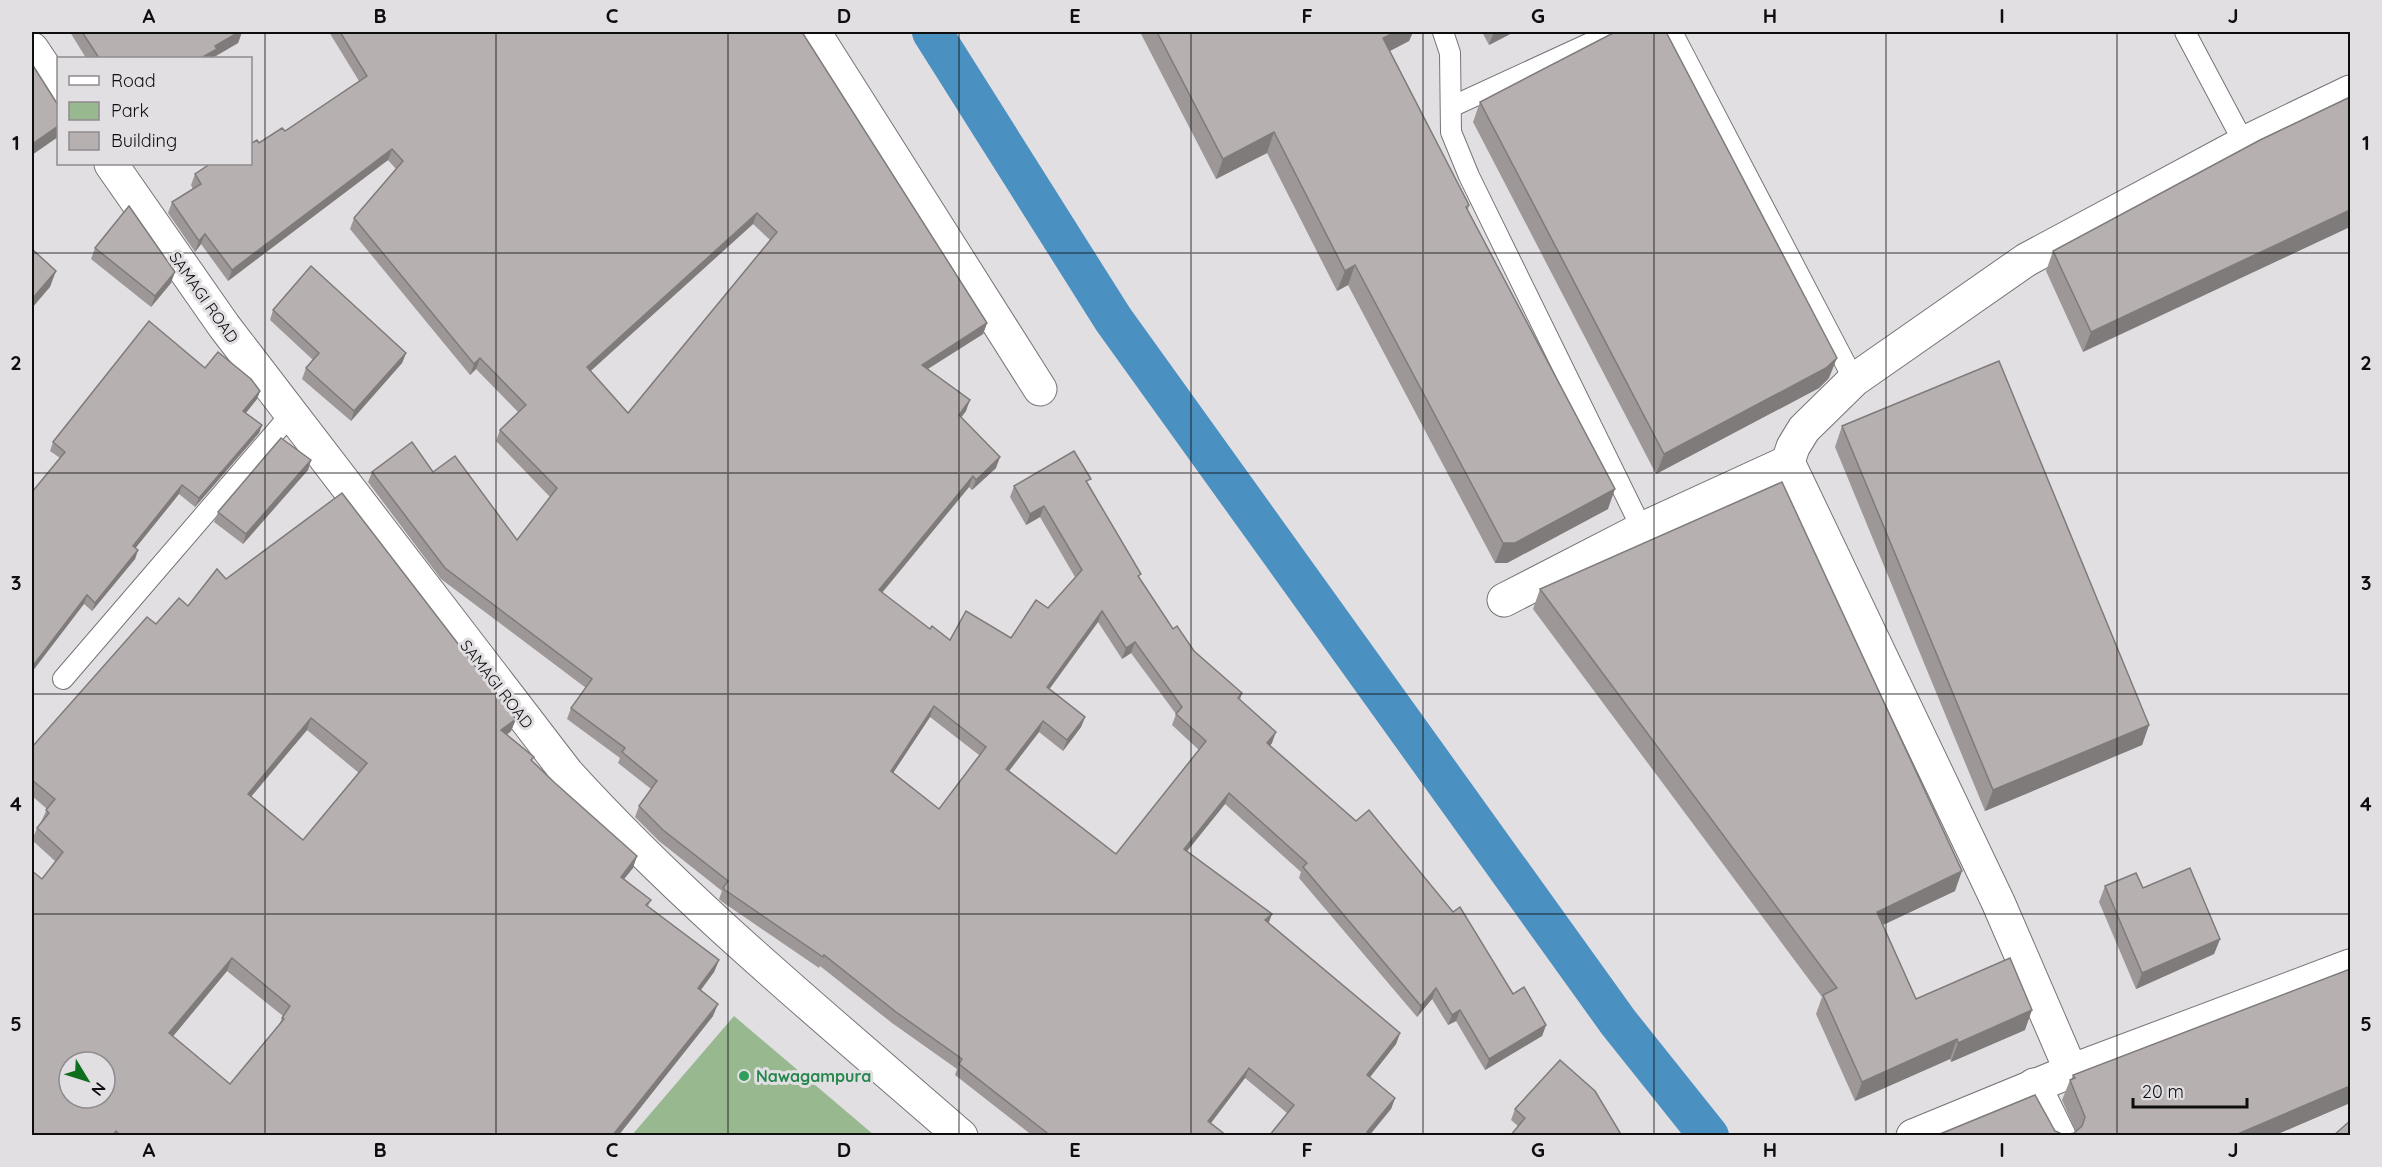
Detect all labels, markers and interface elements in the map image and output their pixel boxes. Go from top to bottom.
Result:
text: A [143,3,156,28]
text: B [373,3,387,28]
text: C [606,3,619,28]
text: D [837,3,851,28]
text: E [1069,3,1081,28]
text: F [1301,3,1313,28]
text: G [1531,3,1545,28]
text: H [1763,3,1777,28]
text: I [1999,3,2005,28]
text: J [2227,3,2239,28]
legend [57,57,252,165]
text: Road [111,69,156,92]
text: Park [111,99,149,122]
text: Building [111,129,177,152]
text: 1 [12,130,20,155]
text: 1 [2362,130,2370,155]
street label: SAMAGI ROAD [165,247,243,347]
text: 2 [10,350,22,375]
text: 2 [2360,350,2372,375]
text: 3 [11,570,21,595]
text: 3 [2361,570,2371,595]
street label: SAMAGI ROAD [456,636,538,732]
text: 4 [10,791,22,816]
text: 4 [2360,791,2372,816]
text: 5 [10,1011,22,1036]
text: 5 [2360,1011,2372,1036]
north arrow [57,1050,117,1110]
place label: Nawagampura [756,1066,871,1086]
marker: Nawagampura [737,1069,751,1083]
scale bar [2133,1071,2247,1109]
text: N [87,1078,110,1100]
text: 20 m [2142,1080,2184,1103]
text: A [143,1137,156,1162]
text: B [373,1137,387,1162]
text: C [606,1137,619,1162]
text: D [837,1137,851,1162]
text: E [1069,1137,1081,1162]
text: F [1301,1137,1313,1162]
text: G [1531,1137,1545,1162]
text: H [1763,1137,1777,1162]
text: I [1999,1137,2005,1162]
text: J [2227,1137,2239,1162]

